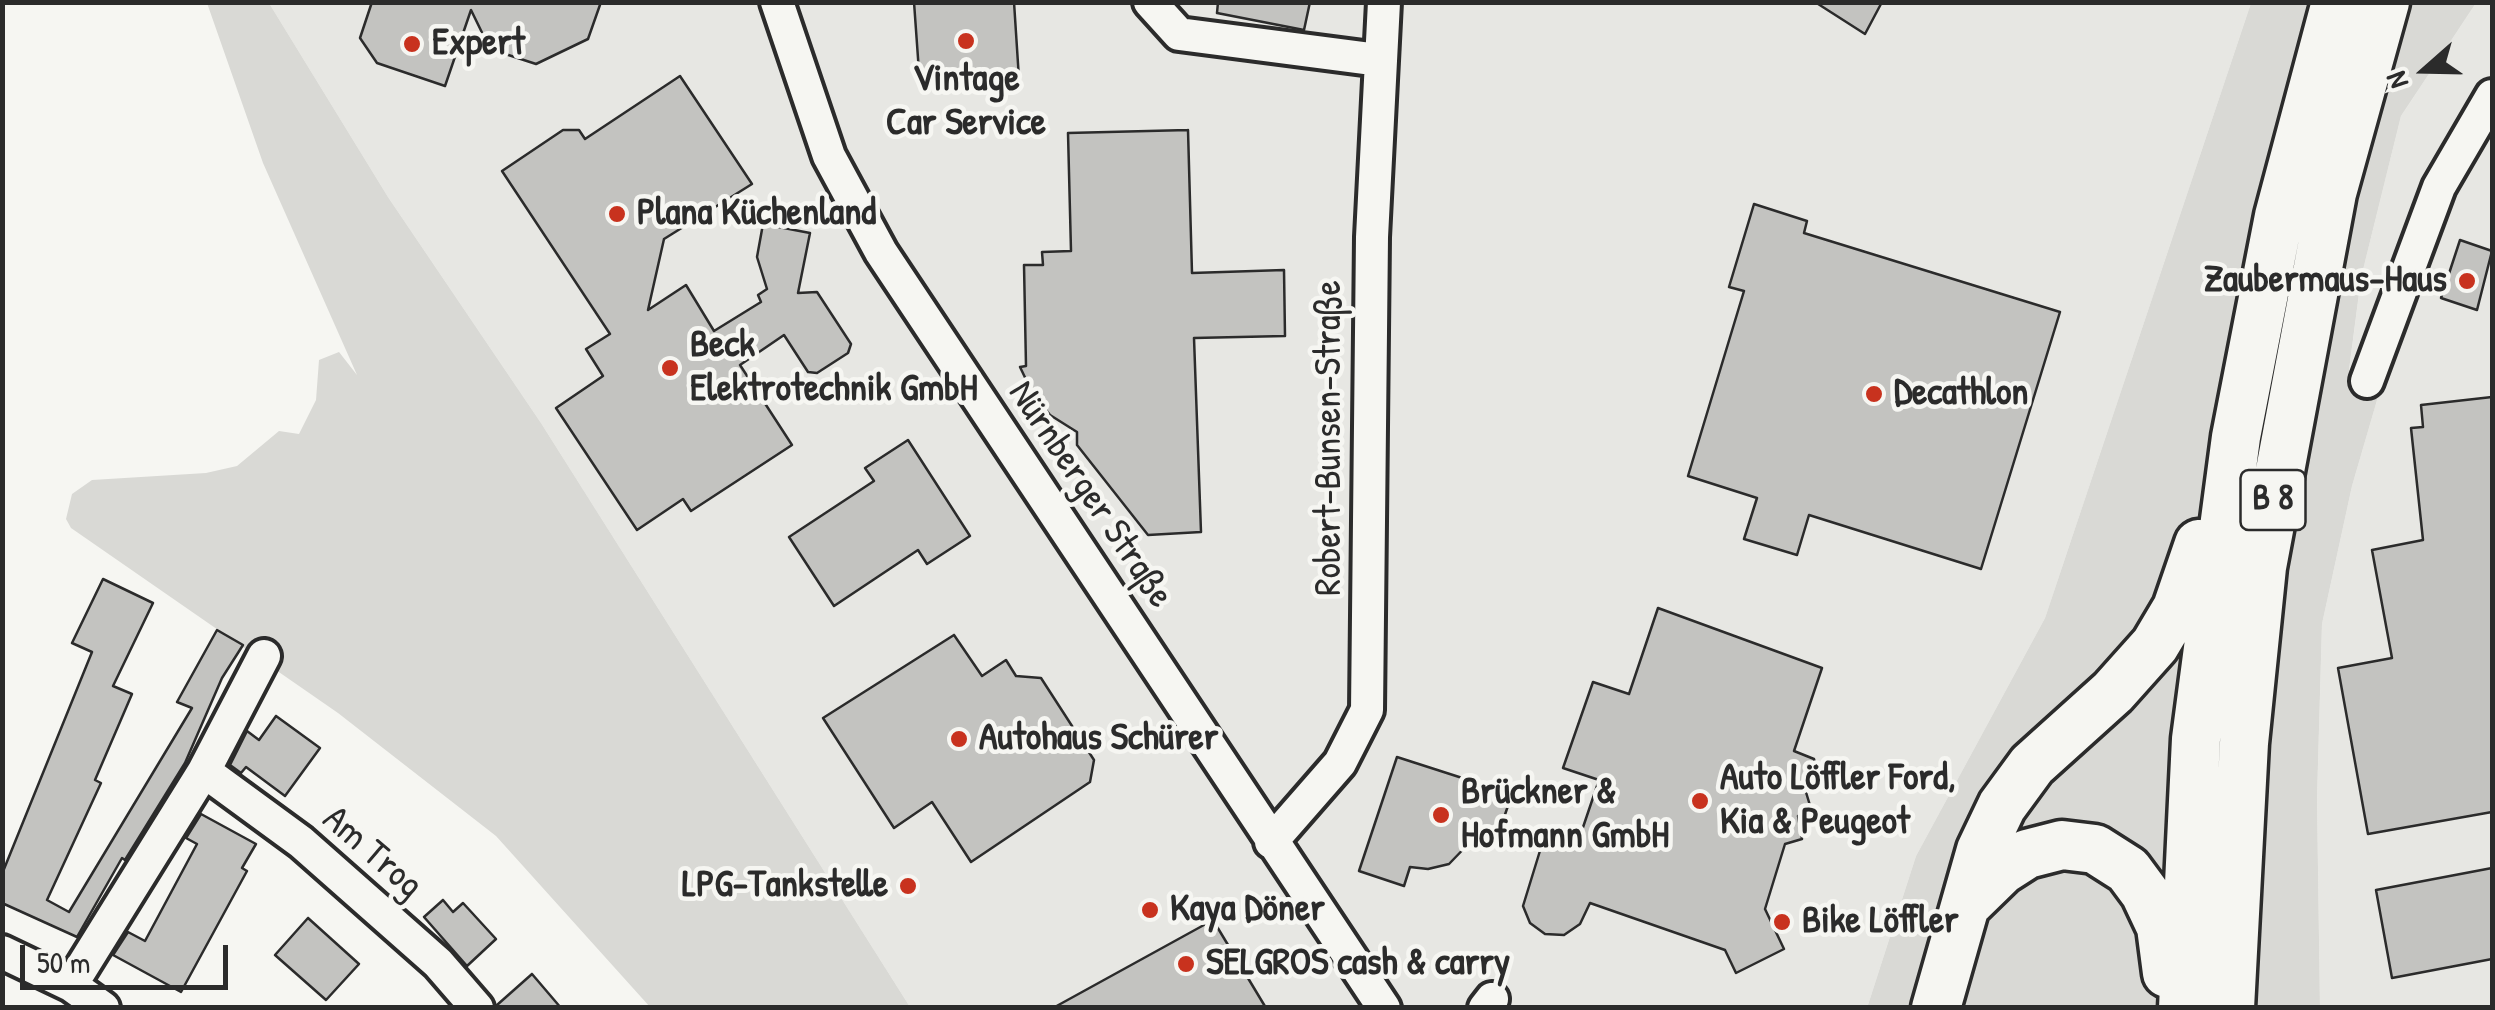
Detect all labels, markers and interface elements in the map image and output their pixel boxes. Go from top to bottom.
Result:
north arrow [2375,20,2475,120]
place label: Expert [432,21,525,67]
marker: Vintage Car Service [955,30,977,52]
marker: Expert [401,33,423,55]
place label: Vintage Car Service [886,57,1046,146]
text: N [2376,67,2417,94]
place label: Plana Küchenland [637,191,876,237]
marker: Plana Küchenland [606,203,628,225]
place label: Zaubermaus-Haus [2204,258,2447,304]
marker: Zaubermaus-Haus [2456,270,2478,292]
street label: Robert-Bunsen-Straße [1307,280,1353,596]
place label: Beck Elektrotechnik GmbH [690,323,977,412]
marker: Beck Elektrotechnik GmbH [659,357,681,379]
place label: Decathlon [1894,371,2028,417]
street label: Nürnberger Straße [997,373,1183,617]
marker: Decathlon [1863,383,1885,405]
road number: B 8 [2240,470,2306,530]
place label: Autohaus Schürer [979,716,1218,762]
marker: Autohaus Schürer [948,728,970,750]
place label: Auto Löffler Ford, Kia & Peugeot [1720,756,1956,846]
place label: Brückner & Hofmann GmbH [1461,770,1669,859]
marker: Auto Löffler Ford, Kia & Peugeot [1689,790,1711,812]
street label: Am Trog [313,797,431,909]
marker: Brückner & Hofmann GmbH [1430,804,1452,826]
place label: LPG-Tankstelle [682,863,888,909]
marker: LPG-Tankstelle [897,875,919,897]
place label: Kaya Döner [1170,887,1325,933]
marker: Kaya Döner [1139,899,1161,921]
place label: Bike Löffler [1802,899,1959,945]
marker: Bike Löffler [1771,911,1793,933]
scale bar [25,925,232,987]
place label: SELGROS cash & carry [1206,941,1510,987]
text: 50 m [37,942,90,982]
marker: SELGROS cash & carry [1175,953,1197,975]

